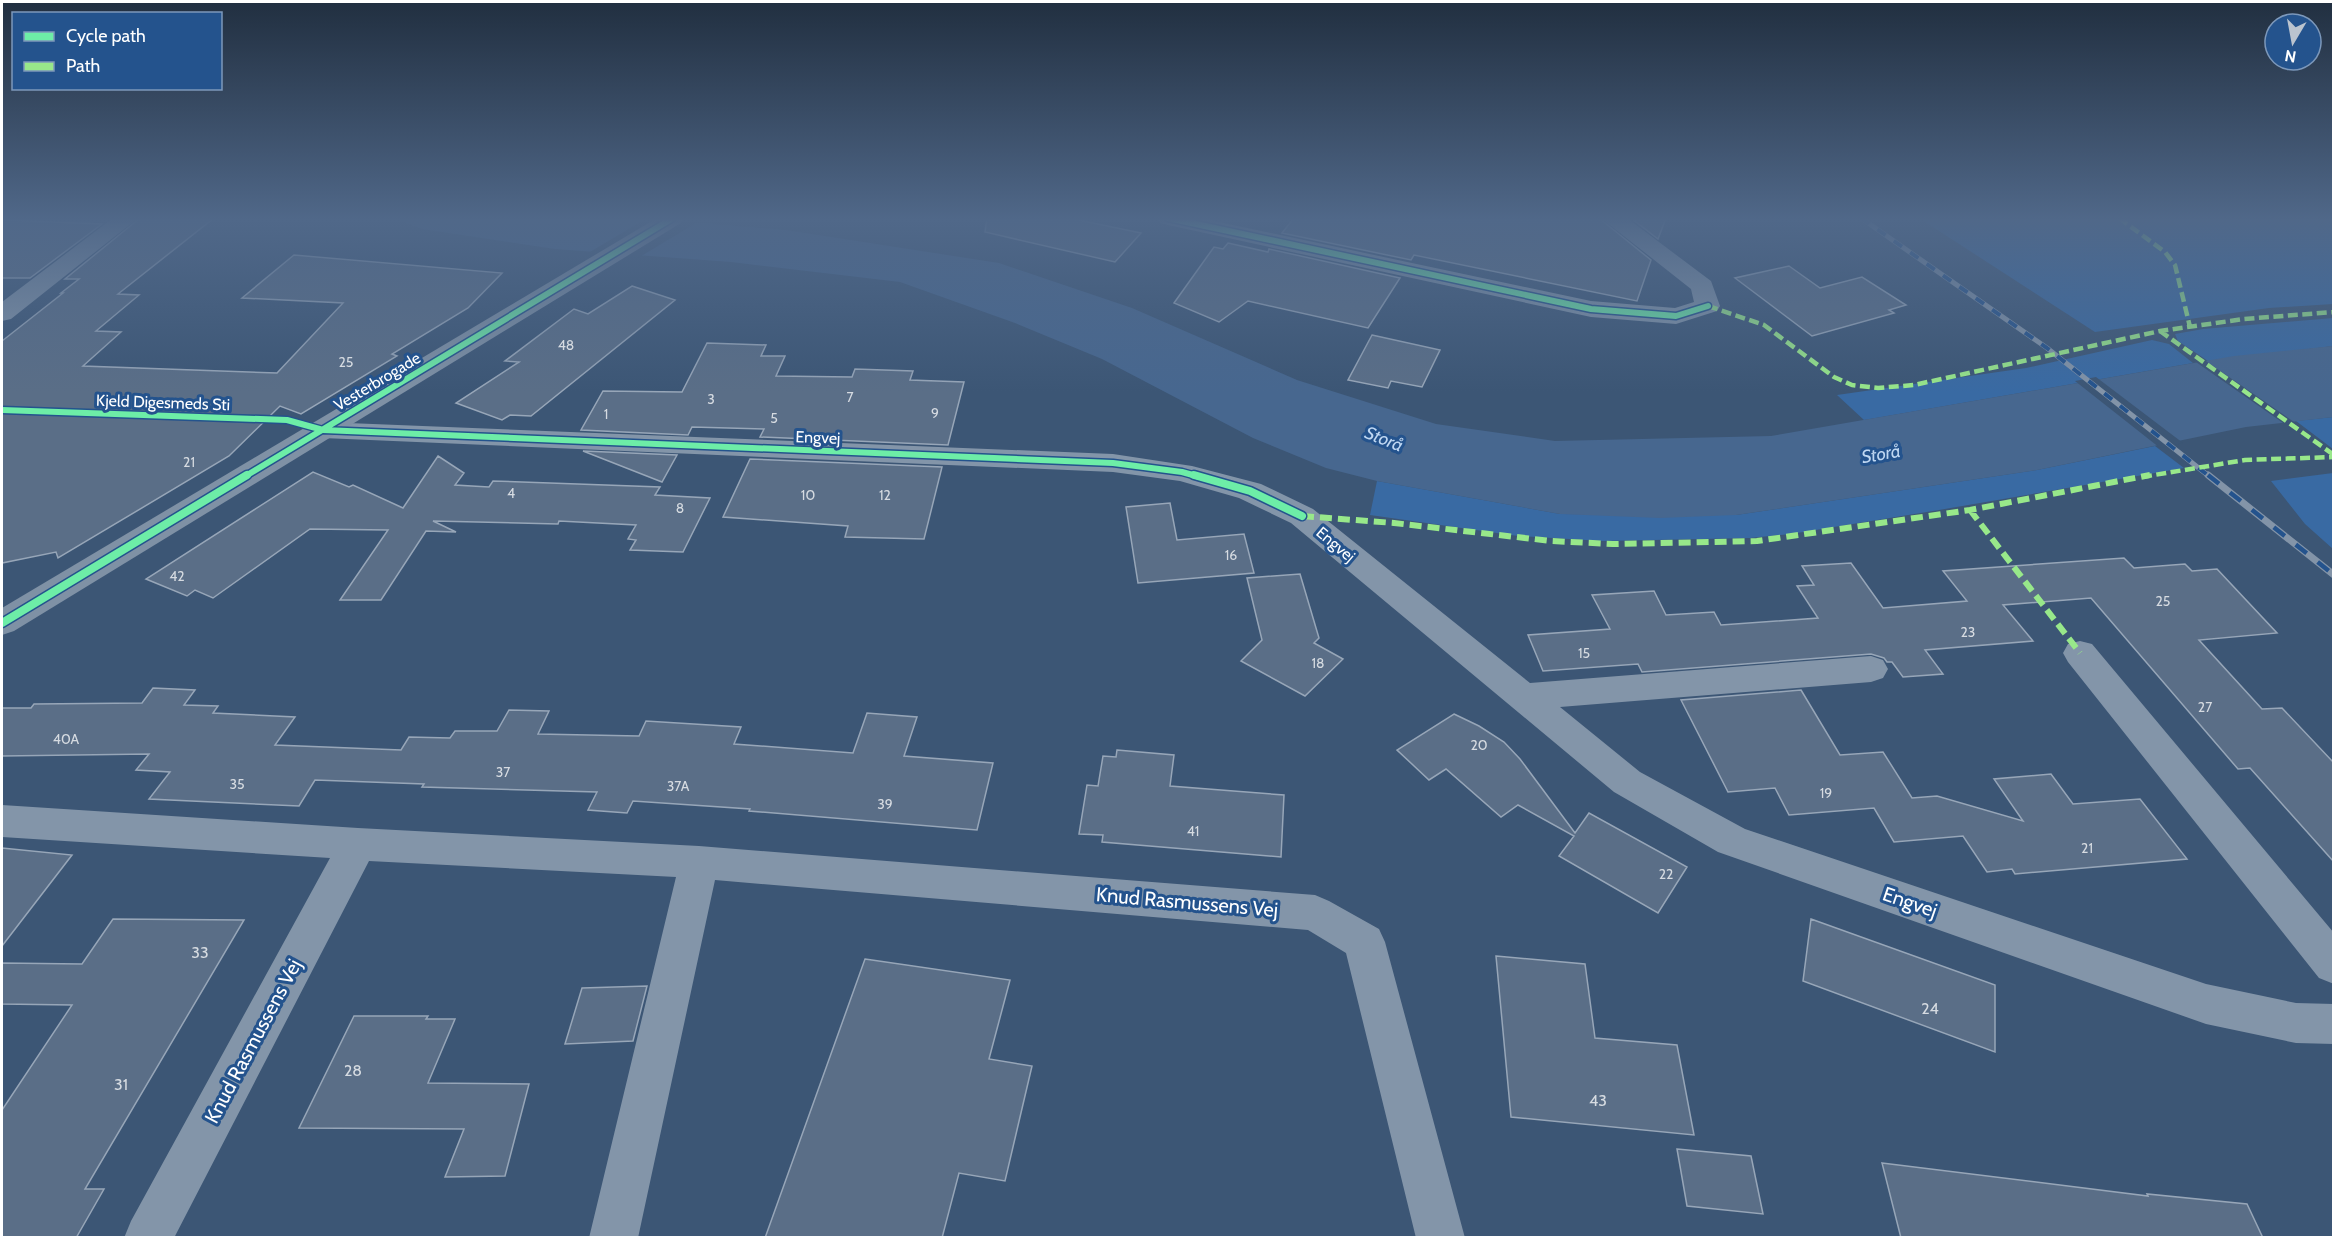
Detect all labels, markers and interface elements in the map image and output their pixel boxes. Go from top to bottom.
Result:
legend [12,12,222,90]
north arrow [2263,12,2323,72]
text: Cycle path [66,25,146,47]
text: N [2283,46,2298,67]
text: Path [66,55,100,77]
house number: 48 [558,336,574,354]
street label: Vesterbrogade [331,348,424,415]
house number: 25 [339,353,353,371]
house number: 7 [846,388,854,406]
house number: 3 [707,390,715,408]
street label: Kjeld Digesmeds Sti [96,391,230,414]
house number: 9 [931,404,939,422]
house number: 1 [604,405,608,423]
house number: 5 [770,409,778,427]
water label: Storå [1362,421,1406,457]
street label: Engvej [795,427,841,448]
water label: Storå [1860,440,1902,468]
house number: 21 [183,453,195,471]
house number: 4 [507,484,515,502]
house number: 10 [801,486,815,504]
house number: 12 [879,486,891,504]
house number: 8 [676,499,684,517]
street label: Engvej [1312,523,1359,566]
house number: 16 [1225,546,1237,564]
house number: 42 [169,567,185,585]
house number: 25 [2156,592,2170,610]
house number: 23 [1961,623,1975,641]
house number: 15 [1578,644,1590,662]
house number: 18 [1311,654,1325,672]
house number: 27 [2198,698,2212,716]
house number: 40A [53,730,80,748]
house number: 20 [1470,736,1488,754]
house number: 37 [496,763,510,781]
house number: 35 [229,775,245,793]
house number: 37A [667,777,690,795]
house number: 19 [1820,784,1832,802]
house number: 39 [877,795,893,813]
house number: 41 [1187,822,1199,840]
house number: 21 [2081,839,2093,857]
house number: 22 [1659,865,1673,883]
street label: Knud Rasmussens Vej [1095,882,1279,922]
street label: Engvej [1880,882,1940,922]
house number: 33 [191,943,209,962]
street label: Knud Rasmussens Vej [200,955,306,1127]
house number: 24 [1921,999,1939,1018]
house number: 28 [344,1061,362,1080]
house number: 31 [114,1075,128,1094]
house number: 43 [1589,1091,1607,1110]

